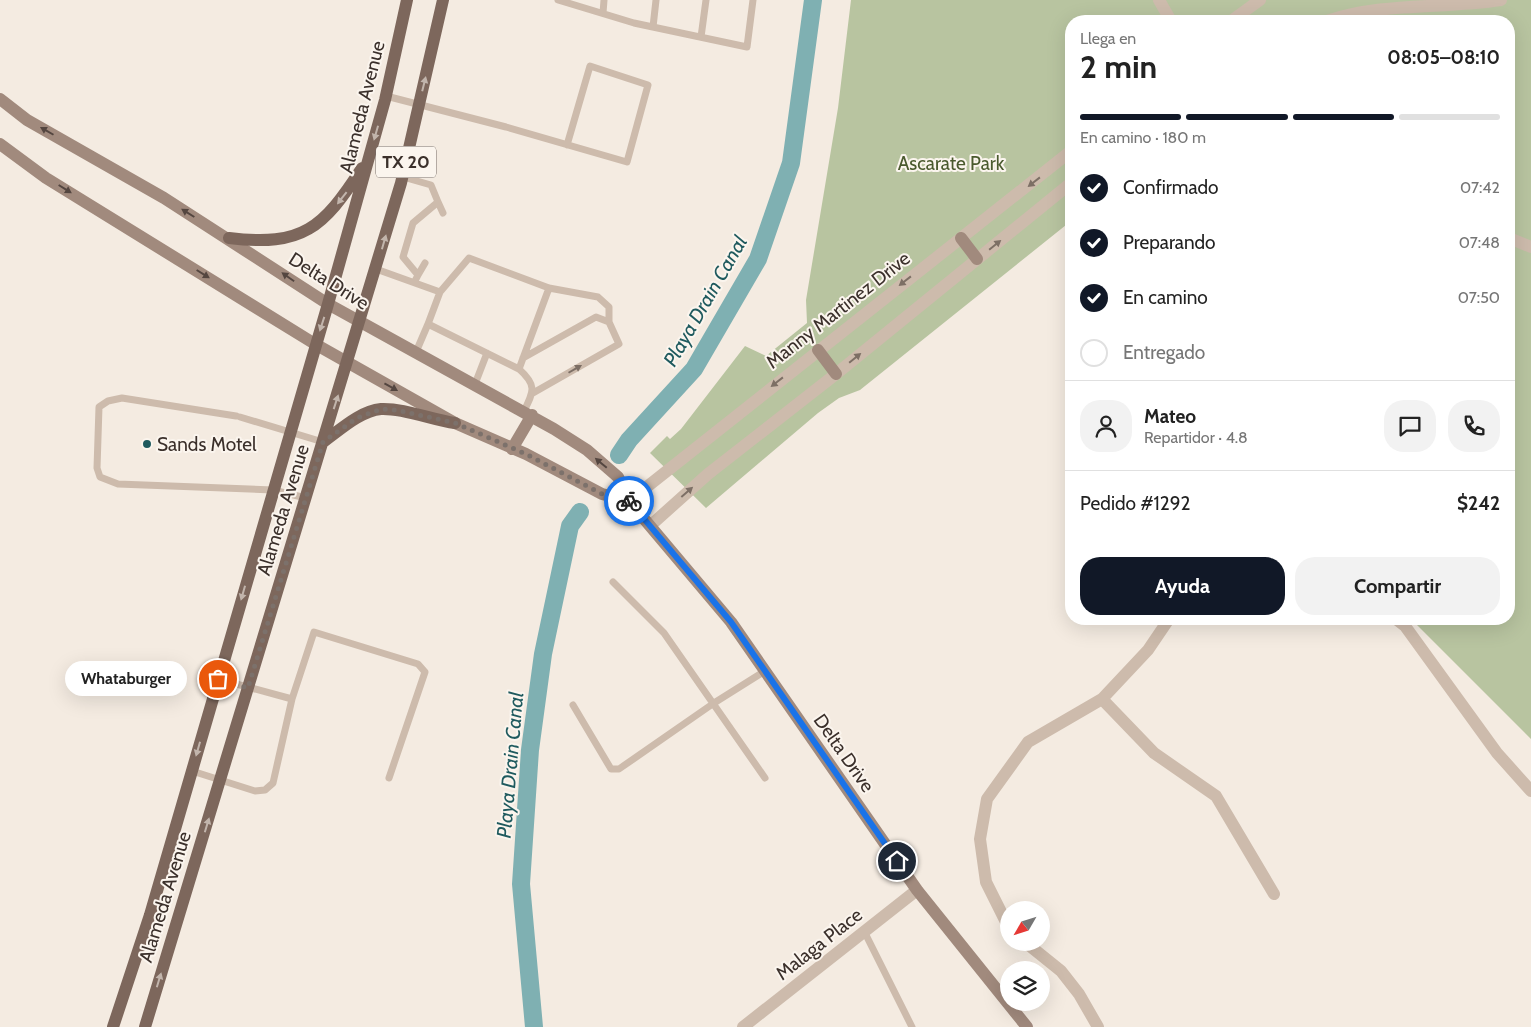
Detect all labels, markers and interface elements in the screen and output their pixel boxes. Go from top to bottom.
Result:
text: Llega en [1080,29,1136,48]
street label: Alameda Avenue [334,38,390,176]
text: 08:05–08:10 [1387,46,1500,69]
text: 2 min [1080,47,1157,86]
one-way arrow [420,77,428,92]
one-way arrow [372,125,380,140]
one-way arrow [40,127,53,136]
text: En camino · 180 m [1080,128,1206,147]
road number: TX 20 [376,146,436,178]
park label: Ascarate Park [898,152,1005,175]
icon: check [1080,174,1108,202]
one-way arrow [1027,176,1040,187]
text: Confirmado [1123,176,1219,199]
text: 07:42 [1460,178,1500,197]
one-way arrow [58,184,71,194]
one-way arrow [336,191,347,204]
one-way arrow [181,208,194,217]
icon: check [1080,229,1108,257]
water label: Playa Drain Canal [658,231,752,370]
text: Preparando [1123,231,1216,254]
text: 07:48 [1459,233,1500,252]
one-way arrow [381,234,389,249]
one-way arrow [988,240,1001,251]
street label: Manny Martinez Drive [761,246,915,373]
street label: Delta Drive [285,247,374,315]
one-way arrow [197,269,210,278]
one-way arrow [281,272,294,282]
one-way arrow [899,276,912,287]
icon: check [1080,284,1108,312]
text: En camino [1123,286,1208,309]
text: 07:50 [1458,288,1500,307]
one-way arrow [317,317,325,332]
text: Entregado [1123,341,1205,364]
one-way arrow [848,353,861,364]
one-way arrow [569,365,582,374]
one-way arrow [771,376,784,387]
one-way arrow [383,383,398,391]
one-way arrow [333,394,340,409]
button: person [1080,400,1132,452]
button: chat [1384,400,1436,452]
button: phone [1448,400,1500,452]
text: Mateo [1144,405,1196,428]
text: Repartidor · 4.8 [1144,428,1248,447]
place label: Sands Motel [157,433,257,456]
marker: Sands Motel [141,438,153,450]
street label: Alameda Avenue [252,441,314,578]
one-way arrow [595,457,608,468]
courier [604,476,654,526]
icon: bike [615,487,643,515]
one-way arrow [681,487,693,498]
text: Pedido #1292 [1080,492,1190,515]
text: $242 [1457,492,1500,515]
button: Ayuda [1080,557,1285,615]
button: Compartir [1295,557,1500,615]
one-way arrow [239,586,247,601]
pin [197,658,239,700]
callout: Whataburger [66,662,188,696]
icon: bag [204,665,232,693]
text: Whataburger [81,669,171,688]
water label: Playa Drain Canal [492,691,528,839]
street label: Delta Drive [809,709,879,797]
one-way arrow [194,742,202,757]
one-way arrow [203,817,211,832]
street label: Alameda Avenue [134,828,196,965]
pin [876,840,918,882]
icon: home [883,847,911,875]
north arrow [1000,901,1050,951]
map controls [1000,901,1050,1011]
street label: Malaga Place [771,903,867,985]
button: layers [1000,961,1050,1011]
one-way arrow [156,973,164,988]

